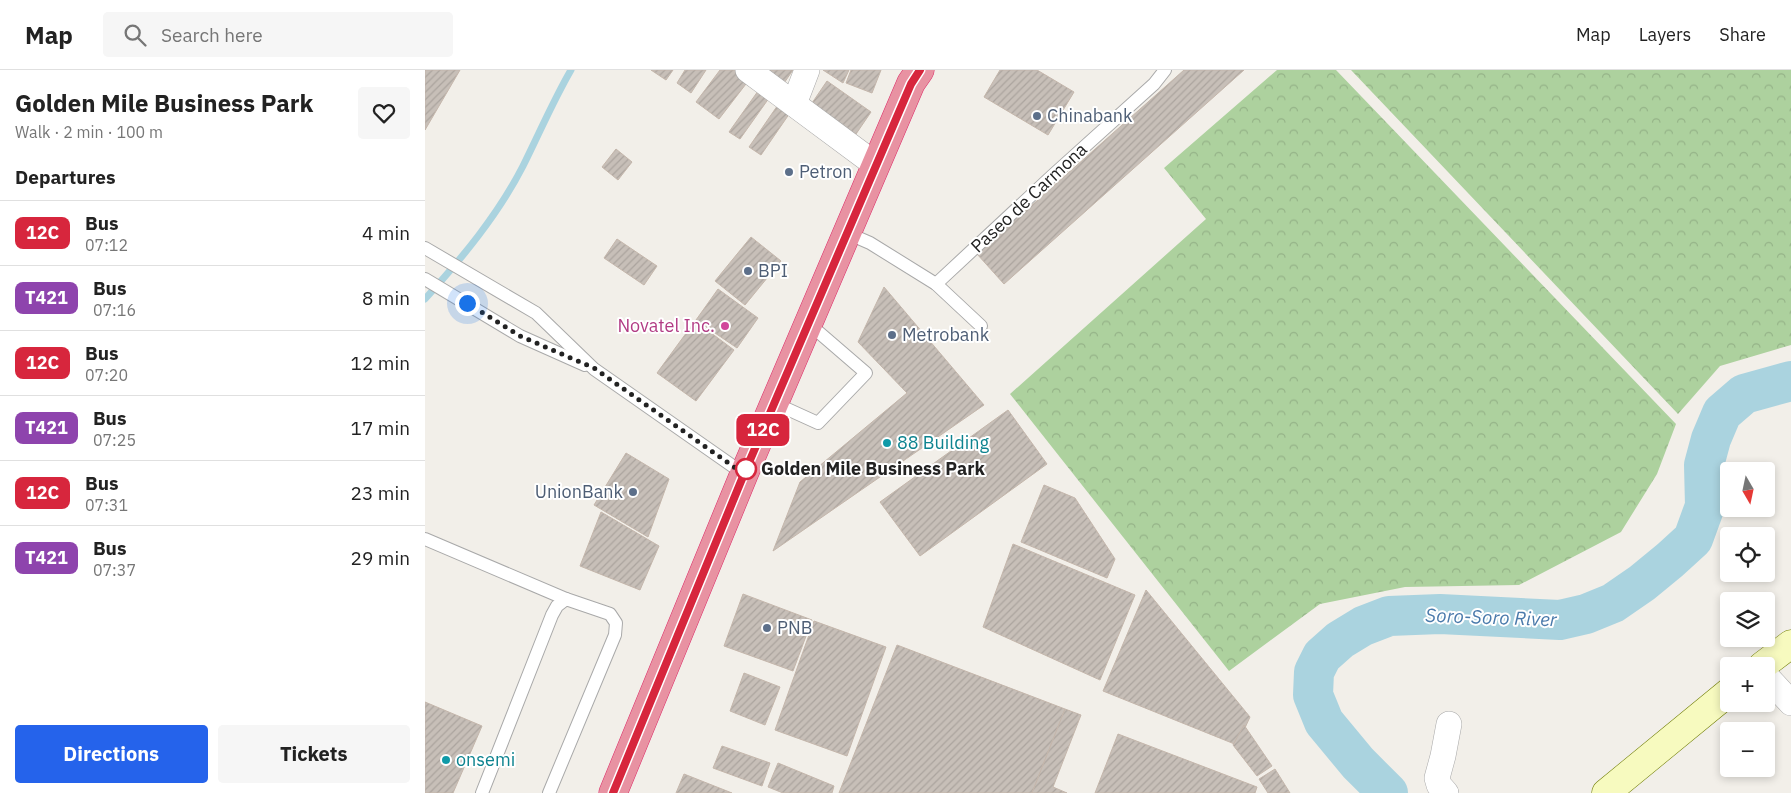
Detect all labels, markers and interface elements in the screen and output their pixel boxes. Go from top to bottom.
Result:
search box [103,12,453,57]
text: Map [25,19,73,51]
icon: search [121,21,149,49]
text: Search here [161,23,263,47]
text: Map [1576,23,1611,46]
text: Layers [1639,23,1691,46]
text: Share [1719,23,1766,46]
text: Golden Mile Business Park [15,87,313,119]
button: heart [358,87,410,139]
place label: Chinabank [1047,104,1133,127]
marker: Chinabank [1031,110,1043,122]
text: Walk · 2 min · 100 m [15,122,163,142]
street label: Paseo de Carmona [966,138,1092,258]
place label: Petron [799,160,853,183]
text: Departures [15,165,115,189]
marker: Petron [783,166,795,178]
text: Bus [85,211,119,235]
text: 12C [26,221,59,244]
text: 4 min [362,221,410,245]
text: 07:12 [85,235,128,255]
place label: BPI [758,259,788,282]
marker: BPI [742,265,754,277]
text: Bus [93,276,127,300]
text: T421 [25,286,68,309]
text: 8 min [362,286,410,310]
your location [455,291,480,316]
text: 07:16 [93,300,136,320]
place label: Novatel Inc. [617,314,715,337]
marker: Novatel Inc. [719,320,731,332]
place label: Metrobank [902,323,990,346]
marker: Metrobank [886,329,898,341]
text: Bus [85,341,119,365]
text: 12C [26,351,59,374]
text: 12 min [351,351,410,375]
text: 07:20 [85,365,128,385]
text: Bus [93,406,127,430]
line badge: 12C [734,414,792,446]
text: T421 [25,416,68,439]
text: 17 min [351,416,410,440]
text: 12C [746,418,780,441]
text: 07:25 [93,430,136,450]
place label: 88 Building [897,431,989,454]
marker: 88 Building [881,437,893,449]
place label: Golden Mile Business Park [761,457,985,480]
marker: Golden Mile Business Park [735,458,757,480]
north arrow [1720,462,1775,518]
map controls [1720,462,1775,777]
text: Bus [85,471,119,495]
place label: UnionBank [535,480,624,503]
text: 12C [26,481,59,504]
text: 23 min [351,481,410,505]
marker: UnionBank [627,486,639,498]
text: 07:31 [85,495,128,515]
button: locate [1720,527,1775,582]
text: Bus [93,536,127,560]
text: T421 [25,546,68,569]
text: 29 min [351,546,410,570]
text: 07:37 [93,560,136,580]
button: layers [1720,592,1775,647]
water label: Soro-Soro River [1425,603,1558,631]
place label: PNB [777,616,812,639]
marker: PNB [761,622,773,634]
button: + [1720,657,1775,712]
button: − [1720,722,1775,777]
button: Directions [15,725,208,783]
button: Tickets [218,725,410,783]
place label: onsemi [456,748,515,771]
marker: onsemi [440,754,452,766]

